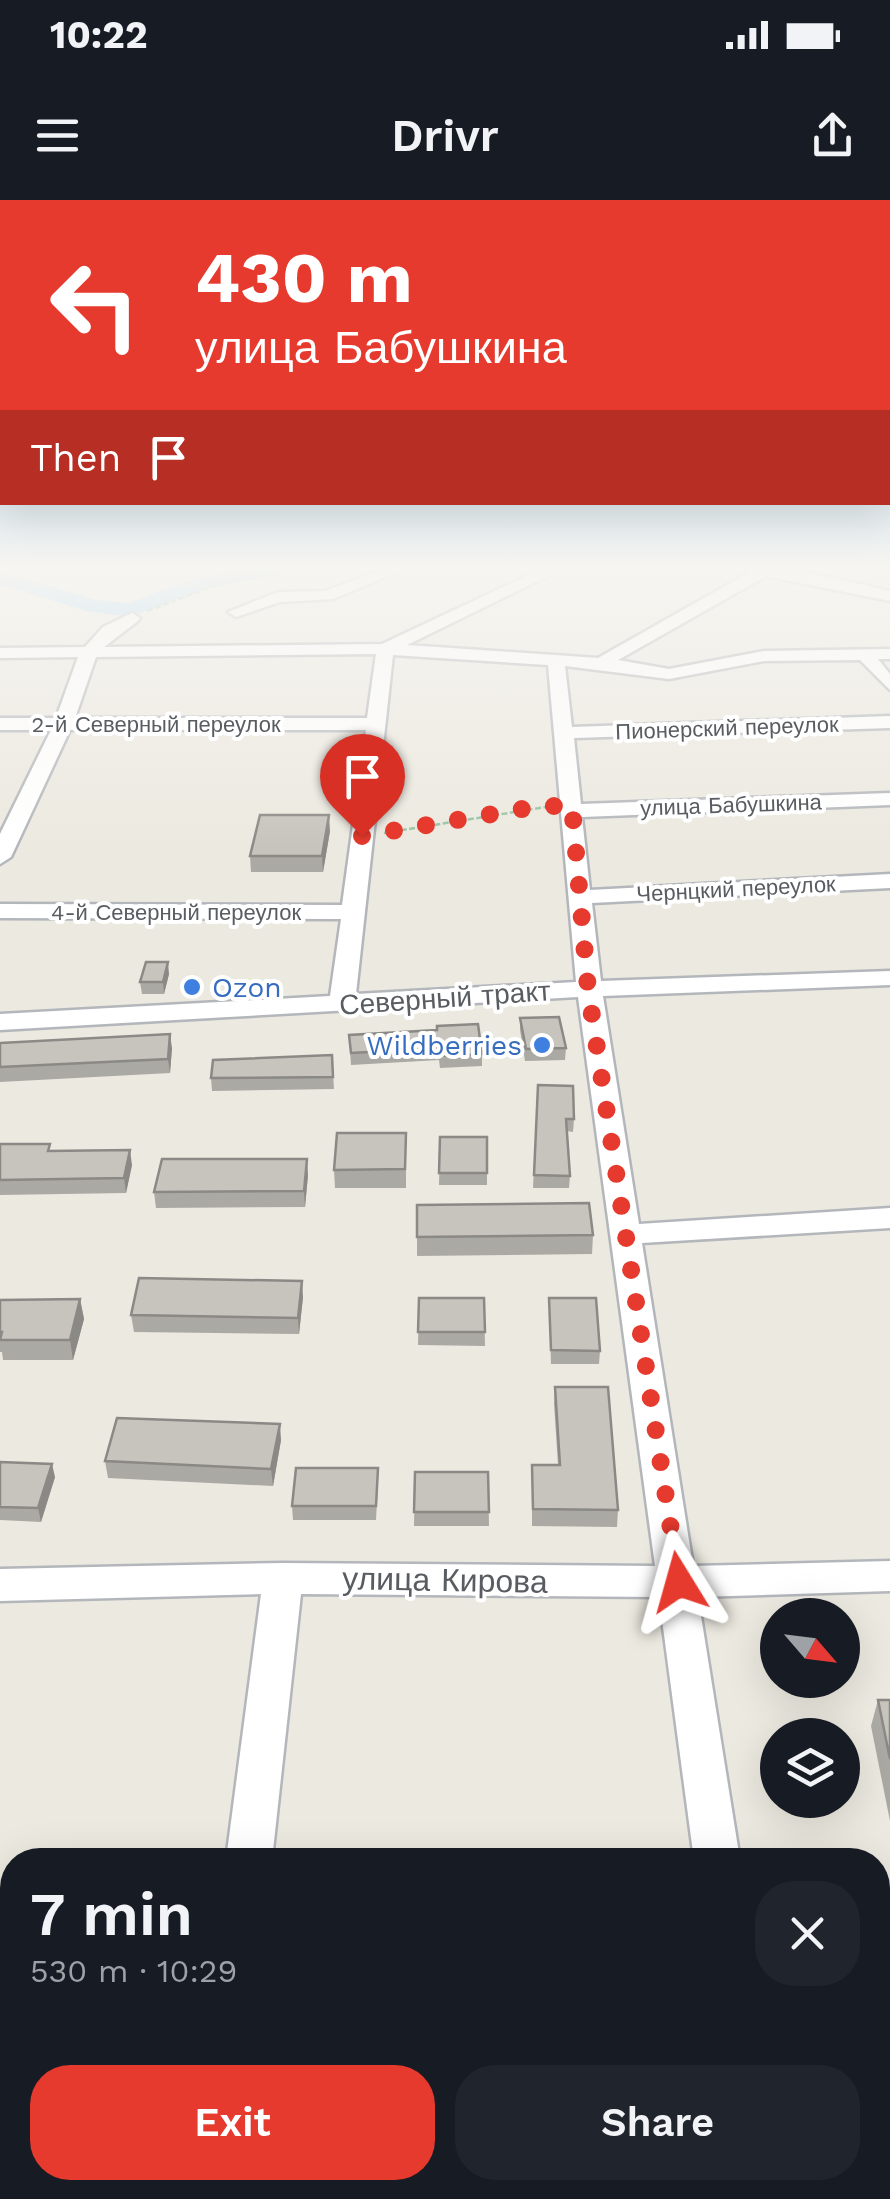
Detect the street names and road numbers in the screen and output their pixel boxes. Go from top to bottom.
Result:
street label: 2-й Северный переулок [31,712,281,737]
street label: Пионерский переулок [615,712,839,744]
street label: улица Бабушкина [640,789,823,821]
street label: Чернцкий переулок [636,871,837,907]
street label: 4-й Северный переулок [51,900,301,925]
street label: Северный тракт [338,974,552,1022]
street label: улица Кирова [342,1559,548,1601]

